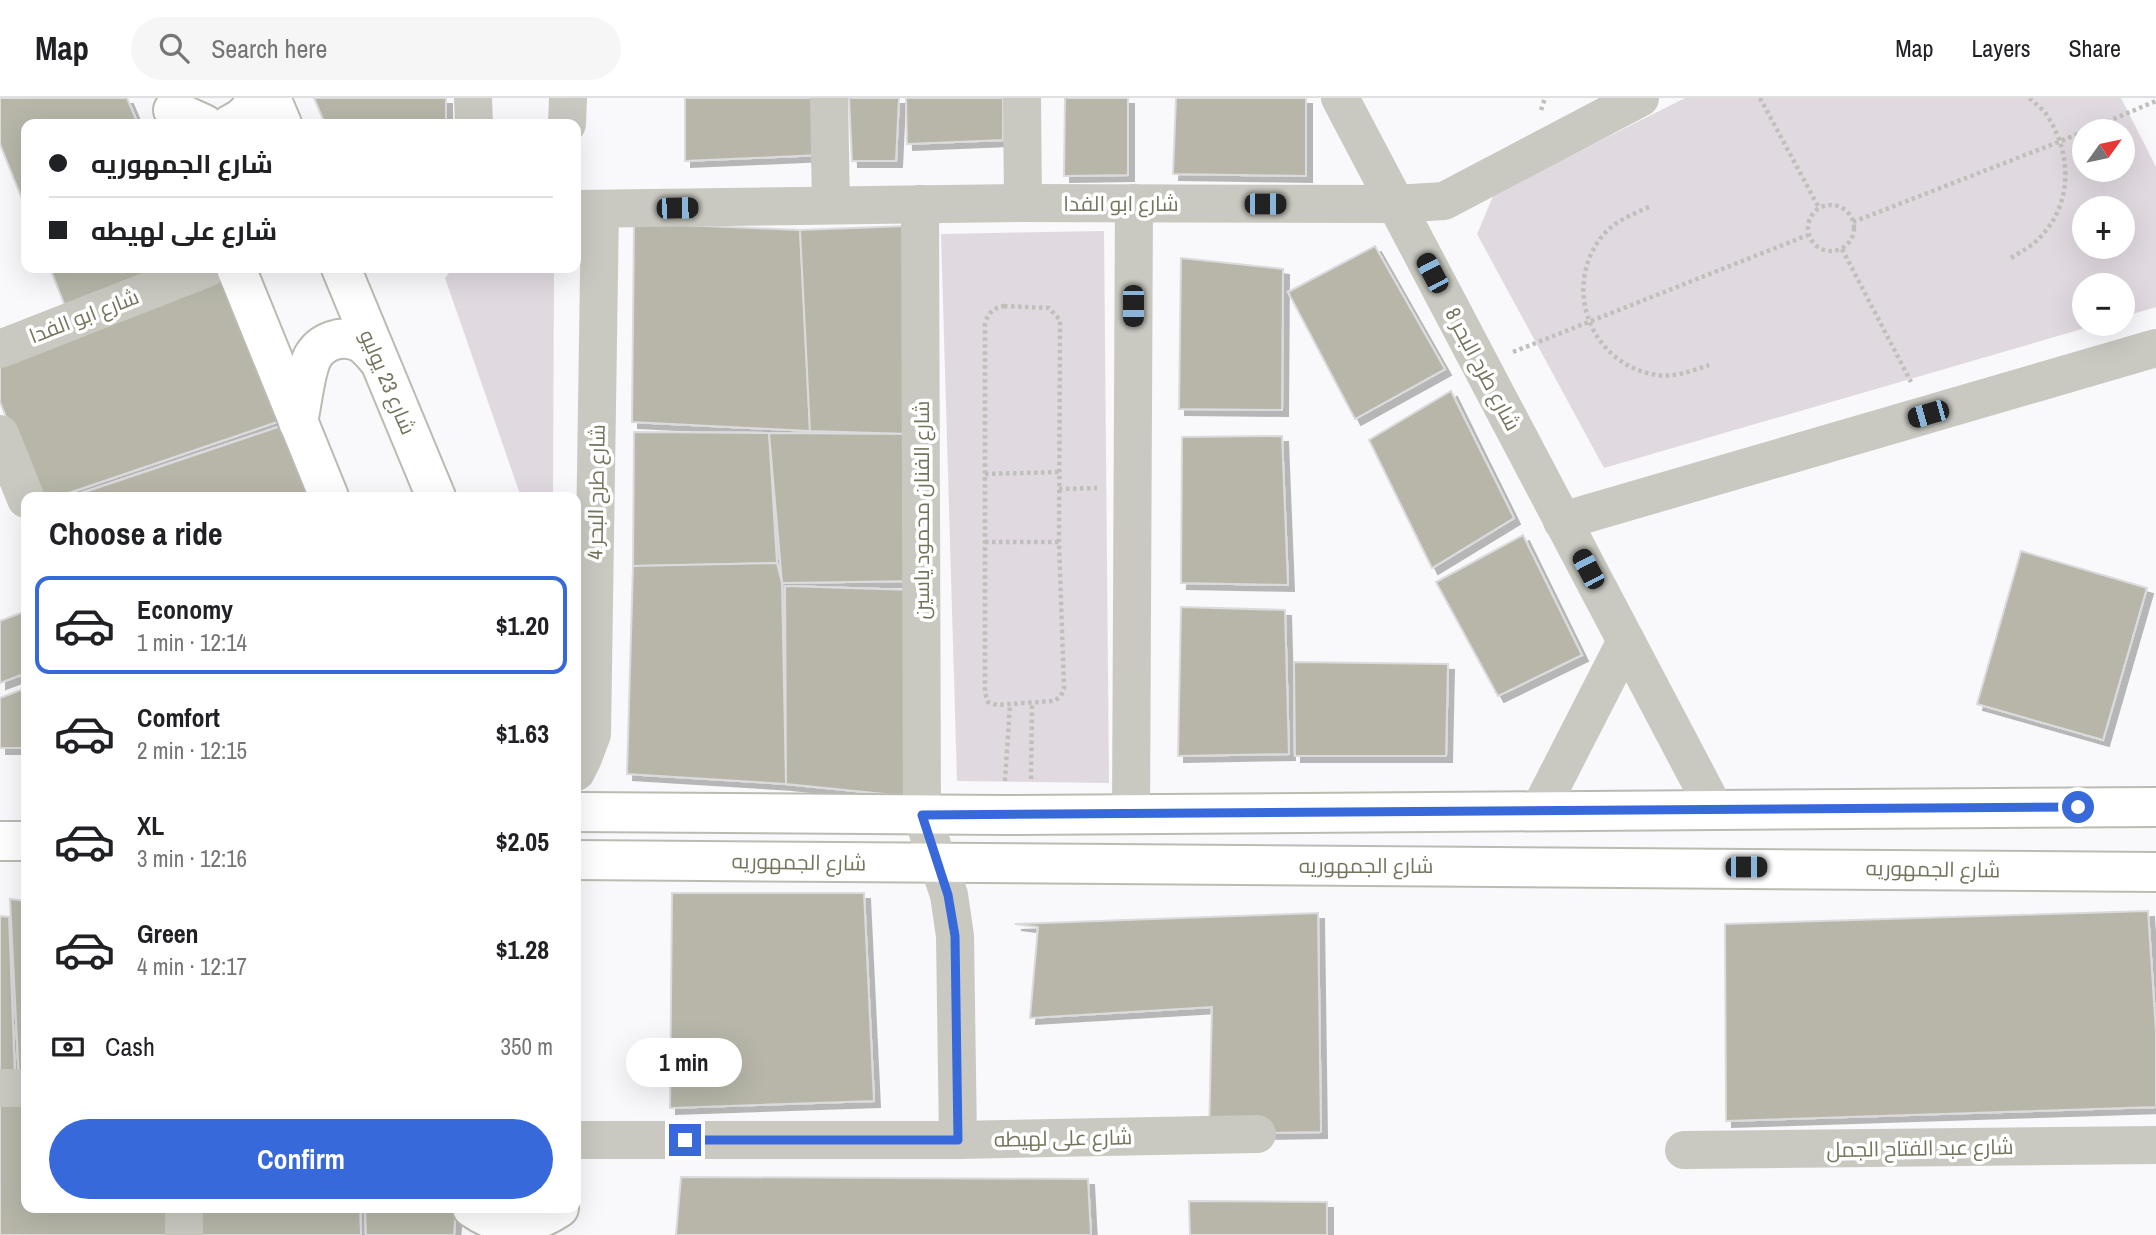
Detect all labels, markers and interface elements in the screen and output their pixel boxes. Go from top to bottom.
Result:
search box [131,17,621,80]
text: Map [35,26,89,70]
icon: search [155,29,193,67]
text: Search here [211,31,327,66]
text: Map [1895,32,1933,64]
text: Layers [1971,32,2030,64]
text: Share [2068,32,2121,64]
north arrow [2072,119,2135,182]
map controls [2072,119,2135,336]
text: شارع الجمهوريه [91,146,273,181]
street label: شارع ابو الفدا [1063,189,1179,218]
car [1245,194,1287,215]
button: + [2072,196,2135,259]
car [656,197,699,219]
text: شارع على لهيطه [91,213,277,248]
car [1413,250,1452,296]
button: − [2072,273,2135,336]
street label: شارع ابو الفدا [25,282,143,350]
car [1123,285,1144,327]
street label: شارع طرح البحر 8 [1438,302,1528,436]
street label: شارع 23 يوليو [353,325,423,439]
car [1905,398,1952,430]
street label: شارع الفنان محمود ياسين [907,401,936,619]
street label: شارع طرح البحر 4 [580,424,612,560]
text: Choose a ride [49,512,223,555]
car [1569,546,1608,592]
text: Economy [137,592,233,627]
icon: car [53,594,116,657]
text: $1.20 [496,608,549,643]
text: 1 min · 12:14 [137,627,247,658]
text: Comfort [137,700,220,735]
icon: car [53,702,116,765]
text: $1.63 [496,716,549,751]
text: 2 min · 12:15 [137,735,247,766]
route start [2062,791,2094,823]
text: XL [137,808,164,843]
icon: car [53,810,116,873]
text: $2.05 [496,824,549,859]
text: 3 min · 12:16 [137,843,247,874]
street label: شارع الجمهوريه [731,846,867,878]
street label: شارع الجمهوريه [1299,851,1433,880]
street label: شارع الجمهوريه [1865,853,2001,885]
car [1726,857,1768,878]
text: Green [137,916,199,951]
icon: car [53,918,116,981]
text: $1.28 [496,932,549,967]
text: 4 min · 12:17 [137,951,247,982]
icon: cash [49,1028,87,1066]
text: Cash [105,1029,155,1064]
text: 350 m [501,1031,553,1062]
callout: 1 min [627,1038,743,1088]
text: 1 min [659,1047,709,1078]
button: Confirm [49,1119,553,1199]
street label: شارع على لهيطه [994,1122,1132,1154]
route end [669,1124,701,1156]
street label: شارع عبد الفتاح الجمل [1826,1132,2014,1164]

